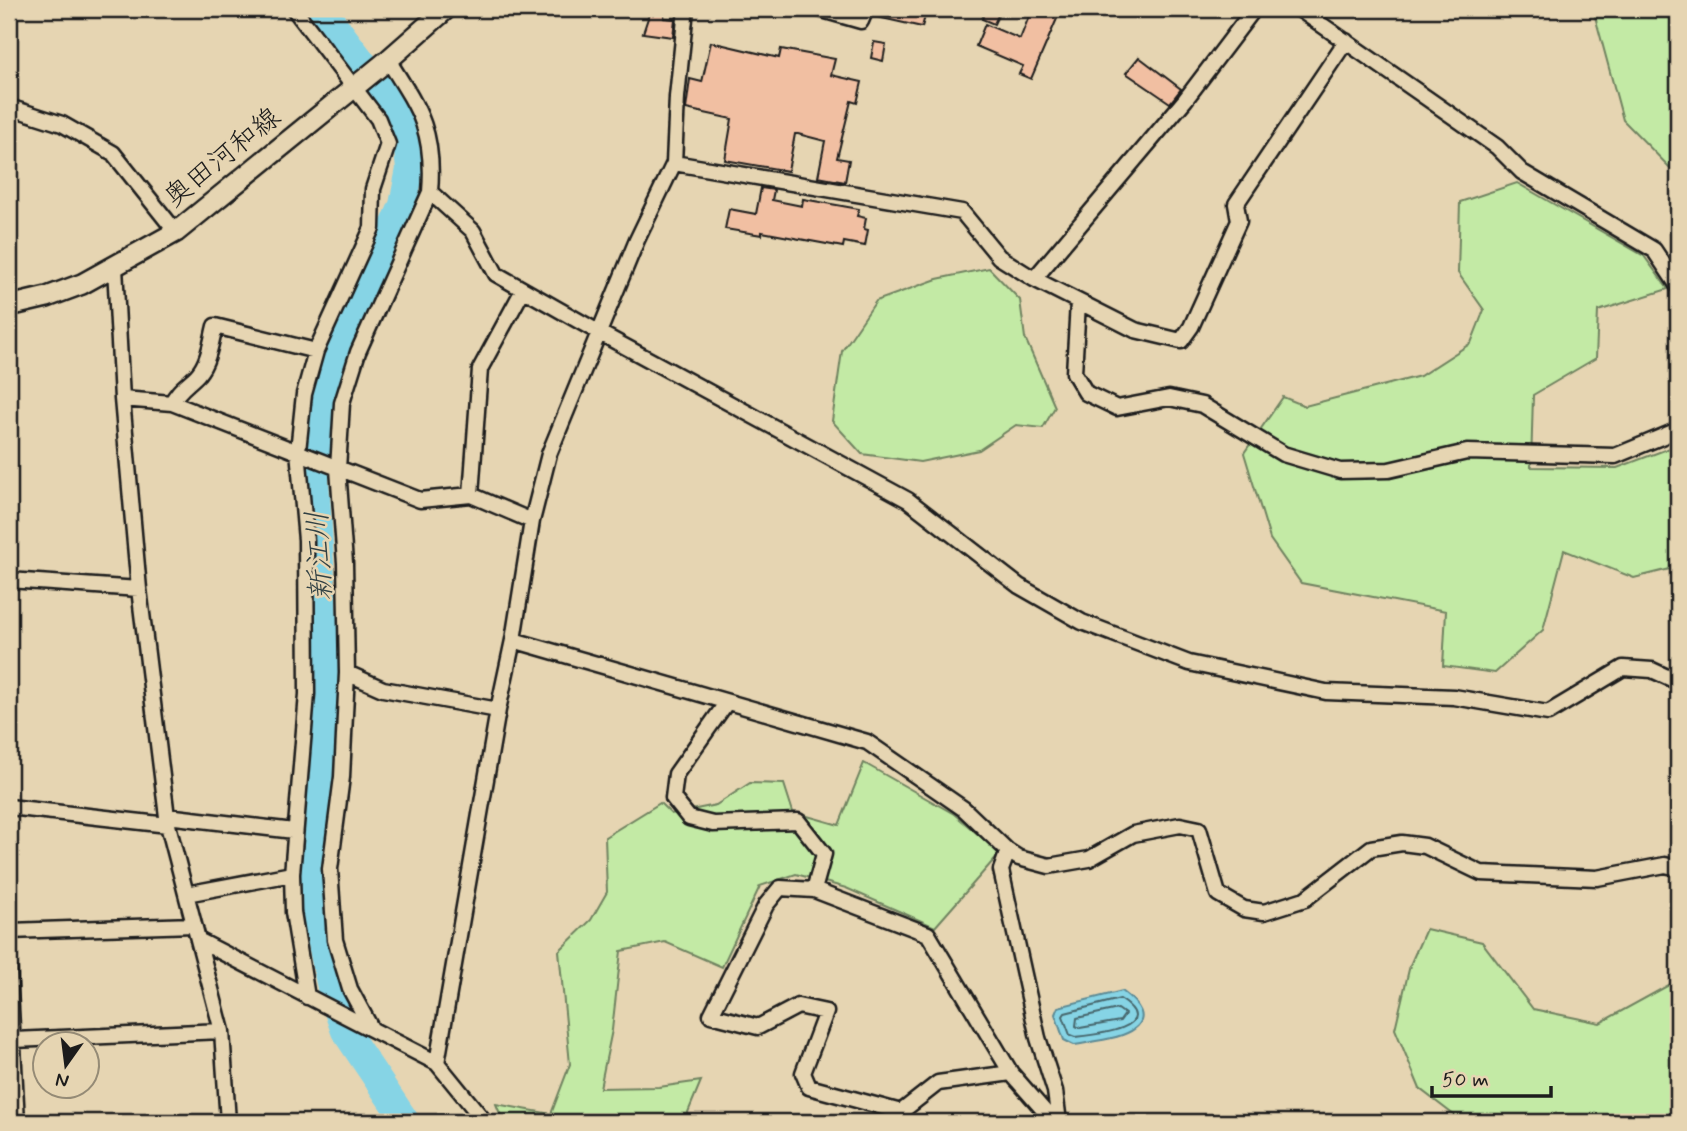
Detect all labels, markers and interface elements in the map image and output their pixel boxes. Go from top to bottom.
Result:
street label: 奥田河和線 [157,100,289,216]
water label: 新江川 [298,510,342,602]
north arrow [32,1030,102,1100]
scale bar [1432,1054,1550,1098]
text: N [53,1066,71,1094]
text: 50 m [1442,1066,1489,1094]

